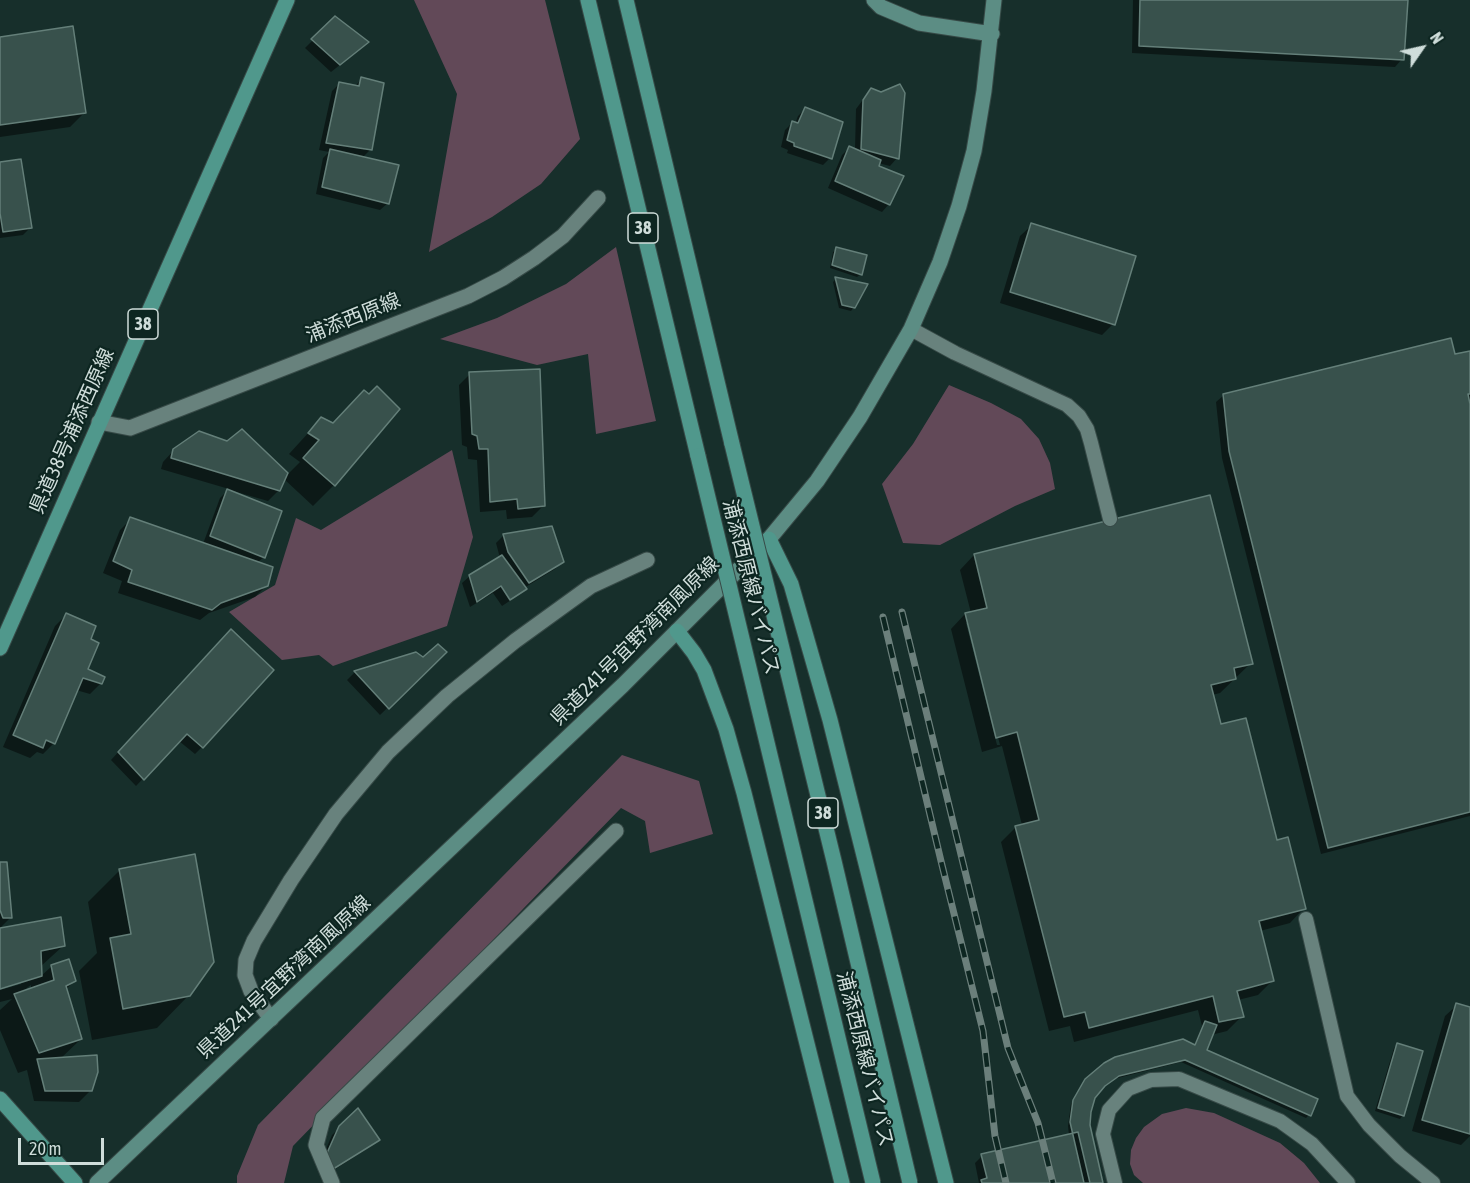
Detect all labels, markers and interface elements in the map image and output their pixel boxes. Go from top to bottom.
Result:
north arrow [1392,18,1452,78]
text: N [1427,29,1447,47]
road number: 38 [628,213,658,243]
street label: 浦添西原線 [302,288,404,348]
road number: 38 [128,309,158,339]
street label: 県道38号浦添西原線 [25,344,119,518]
street label: 浦添西原線バイパス [718,497,784,677]
street label: 県道241号宜野湾南風原線 [546,552,724,730]
road number: 38 [808,798,838,828]
street label: 県道241号宜野湾南風原線 [192,890,376,1064]
street label: 浦添西原線バイパス [832,969,898,1149]
scale bar [21,1126,106,1164]
text: 20 m [29,1138,61,1159]

